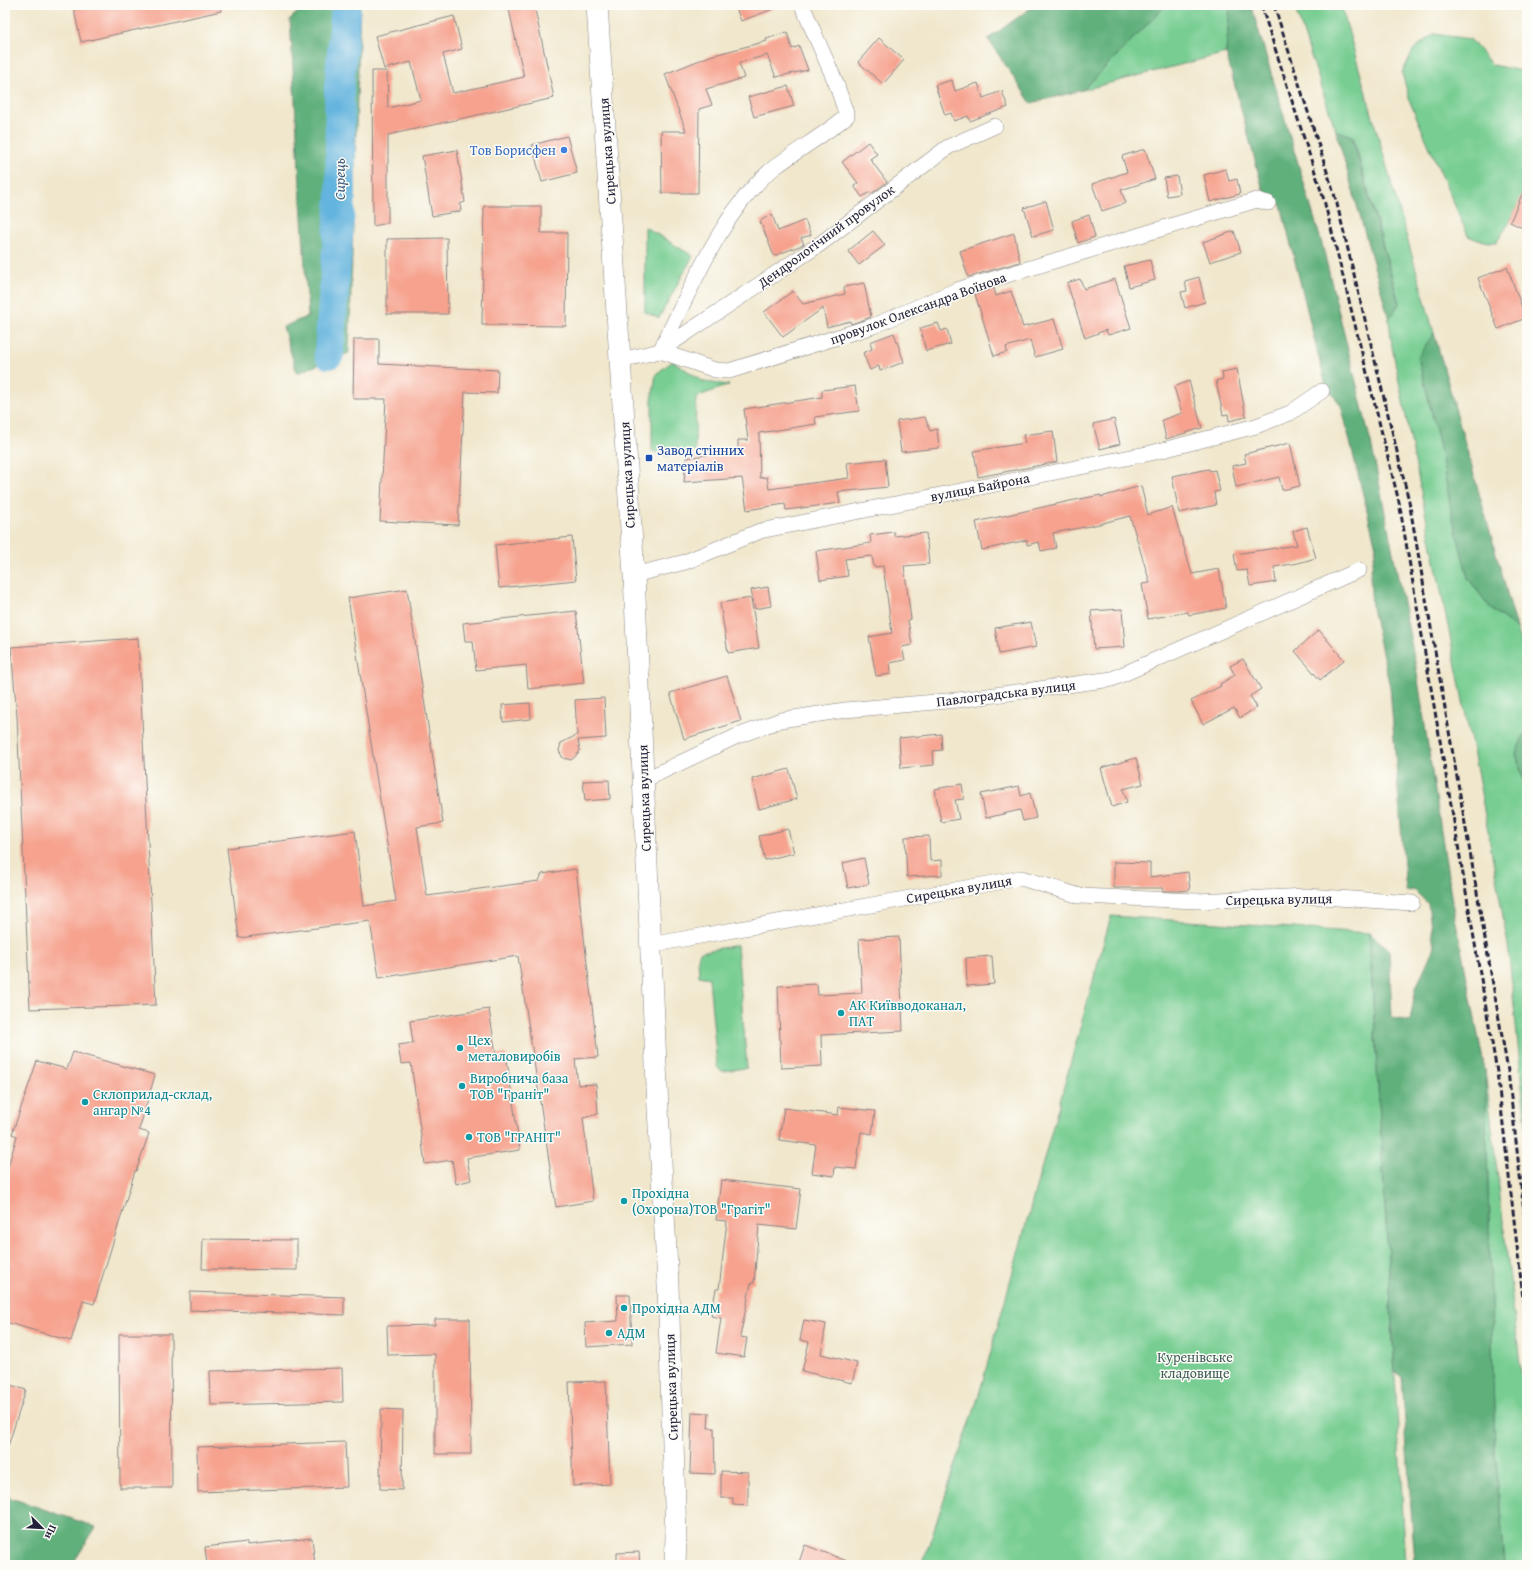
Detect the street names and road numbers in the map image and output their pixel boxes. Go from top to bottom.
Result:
street label: Сирецька вулиця [593,97,621,205]
street label: Дендрологічний провулок [753,179,899,293]
street label: провулок Олександра Воїнова [827,267,1009,349]
street label: Сирецька вулиця [614,421,640,529]
street label: вулиця Байрона [929,468,1032,506]
street label: Павлоградська вулиця [935,675,1077,711]
street label: Сирецька вулиця [632,744,656,852]
street label: Сирецька вулиця [905,870,1013,908]
street label: Сирецька вулиця [1225,888,1333,910]
street label: Сирецька вулиця [659,1333,683,1441]

